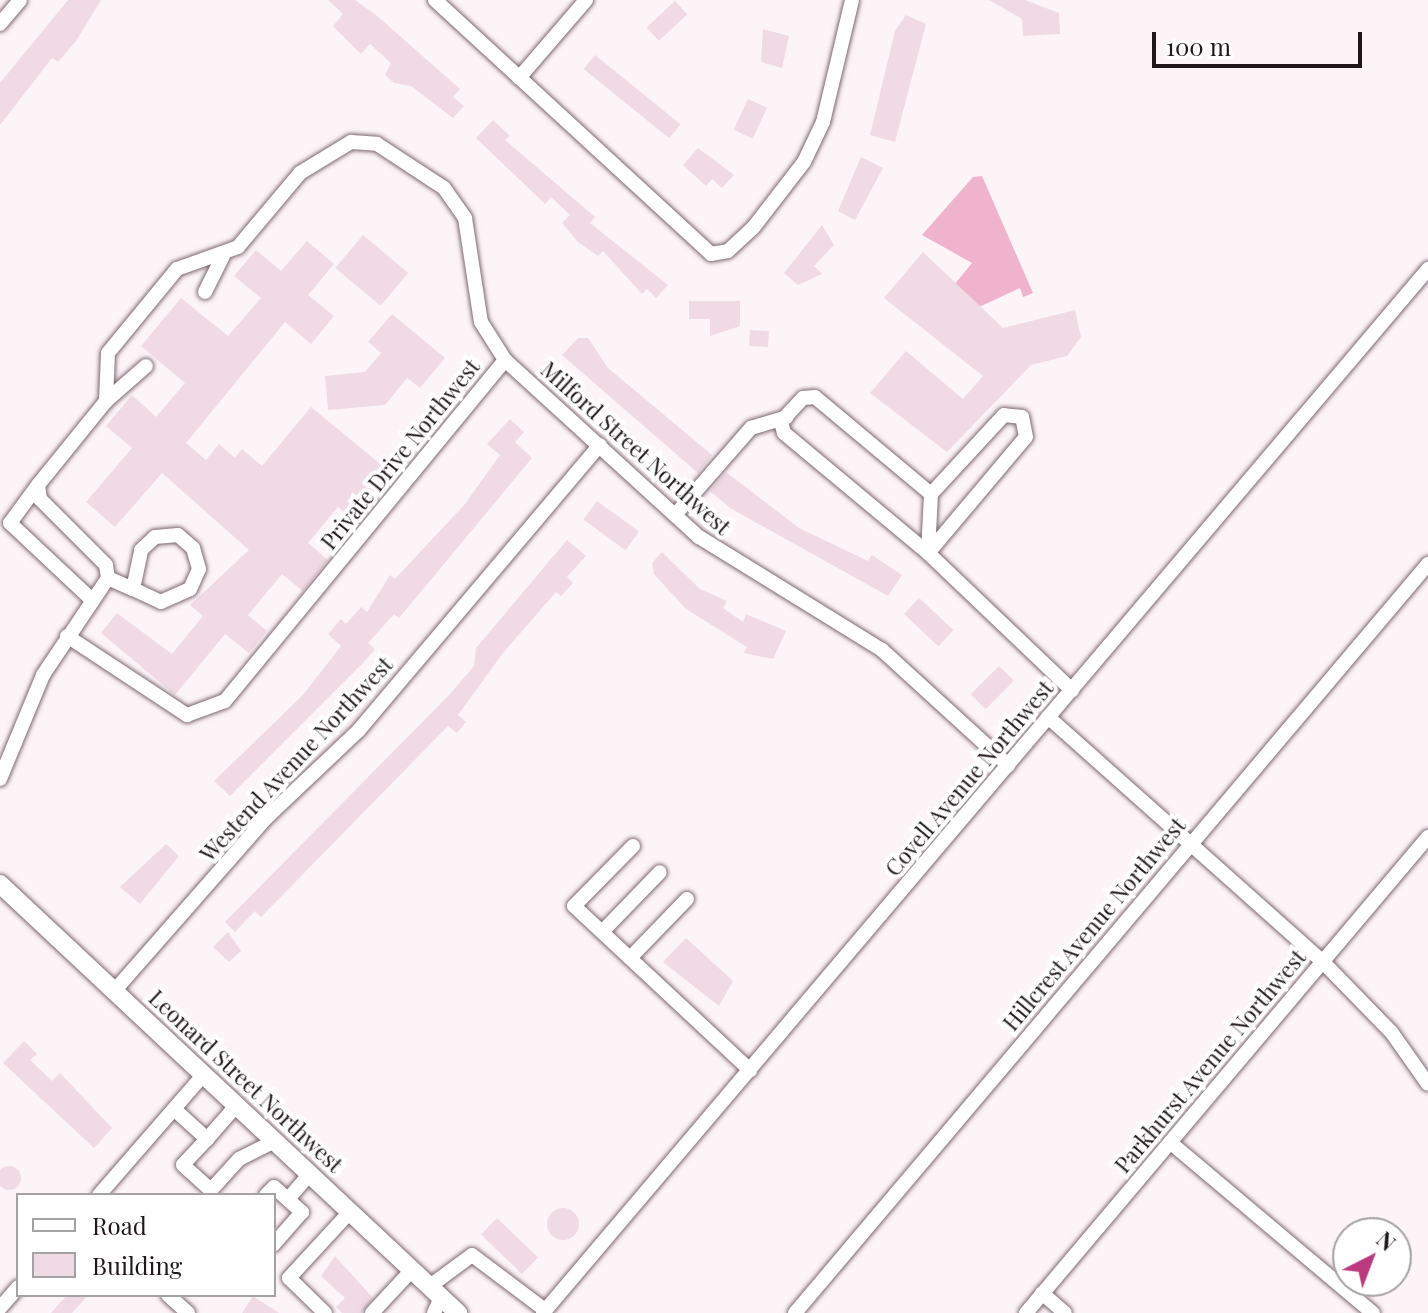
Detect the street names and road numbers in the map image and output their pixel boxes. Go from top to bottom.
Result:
street label: Private Drive Northwest [315,353,485,555]
street label: Milford Street Northwest [536,356,736,540]
street label: Westend Avenue Northwest [194,651,398,867]
street label: Covell Avenue Northwest [879,675,1059,881]
street label: Hillcrest Avenue Northwest [997,812,1191,1036]
street label: Parkhurst Avenue Northwest [1109,944,1311,1178]
street label: Leonard Street Northwest [144,984,348,1178]

